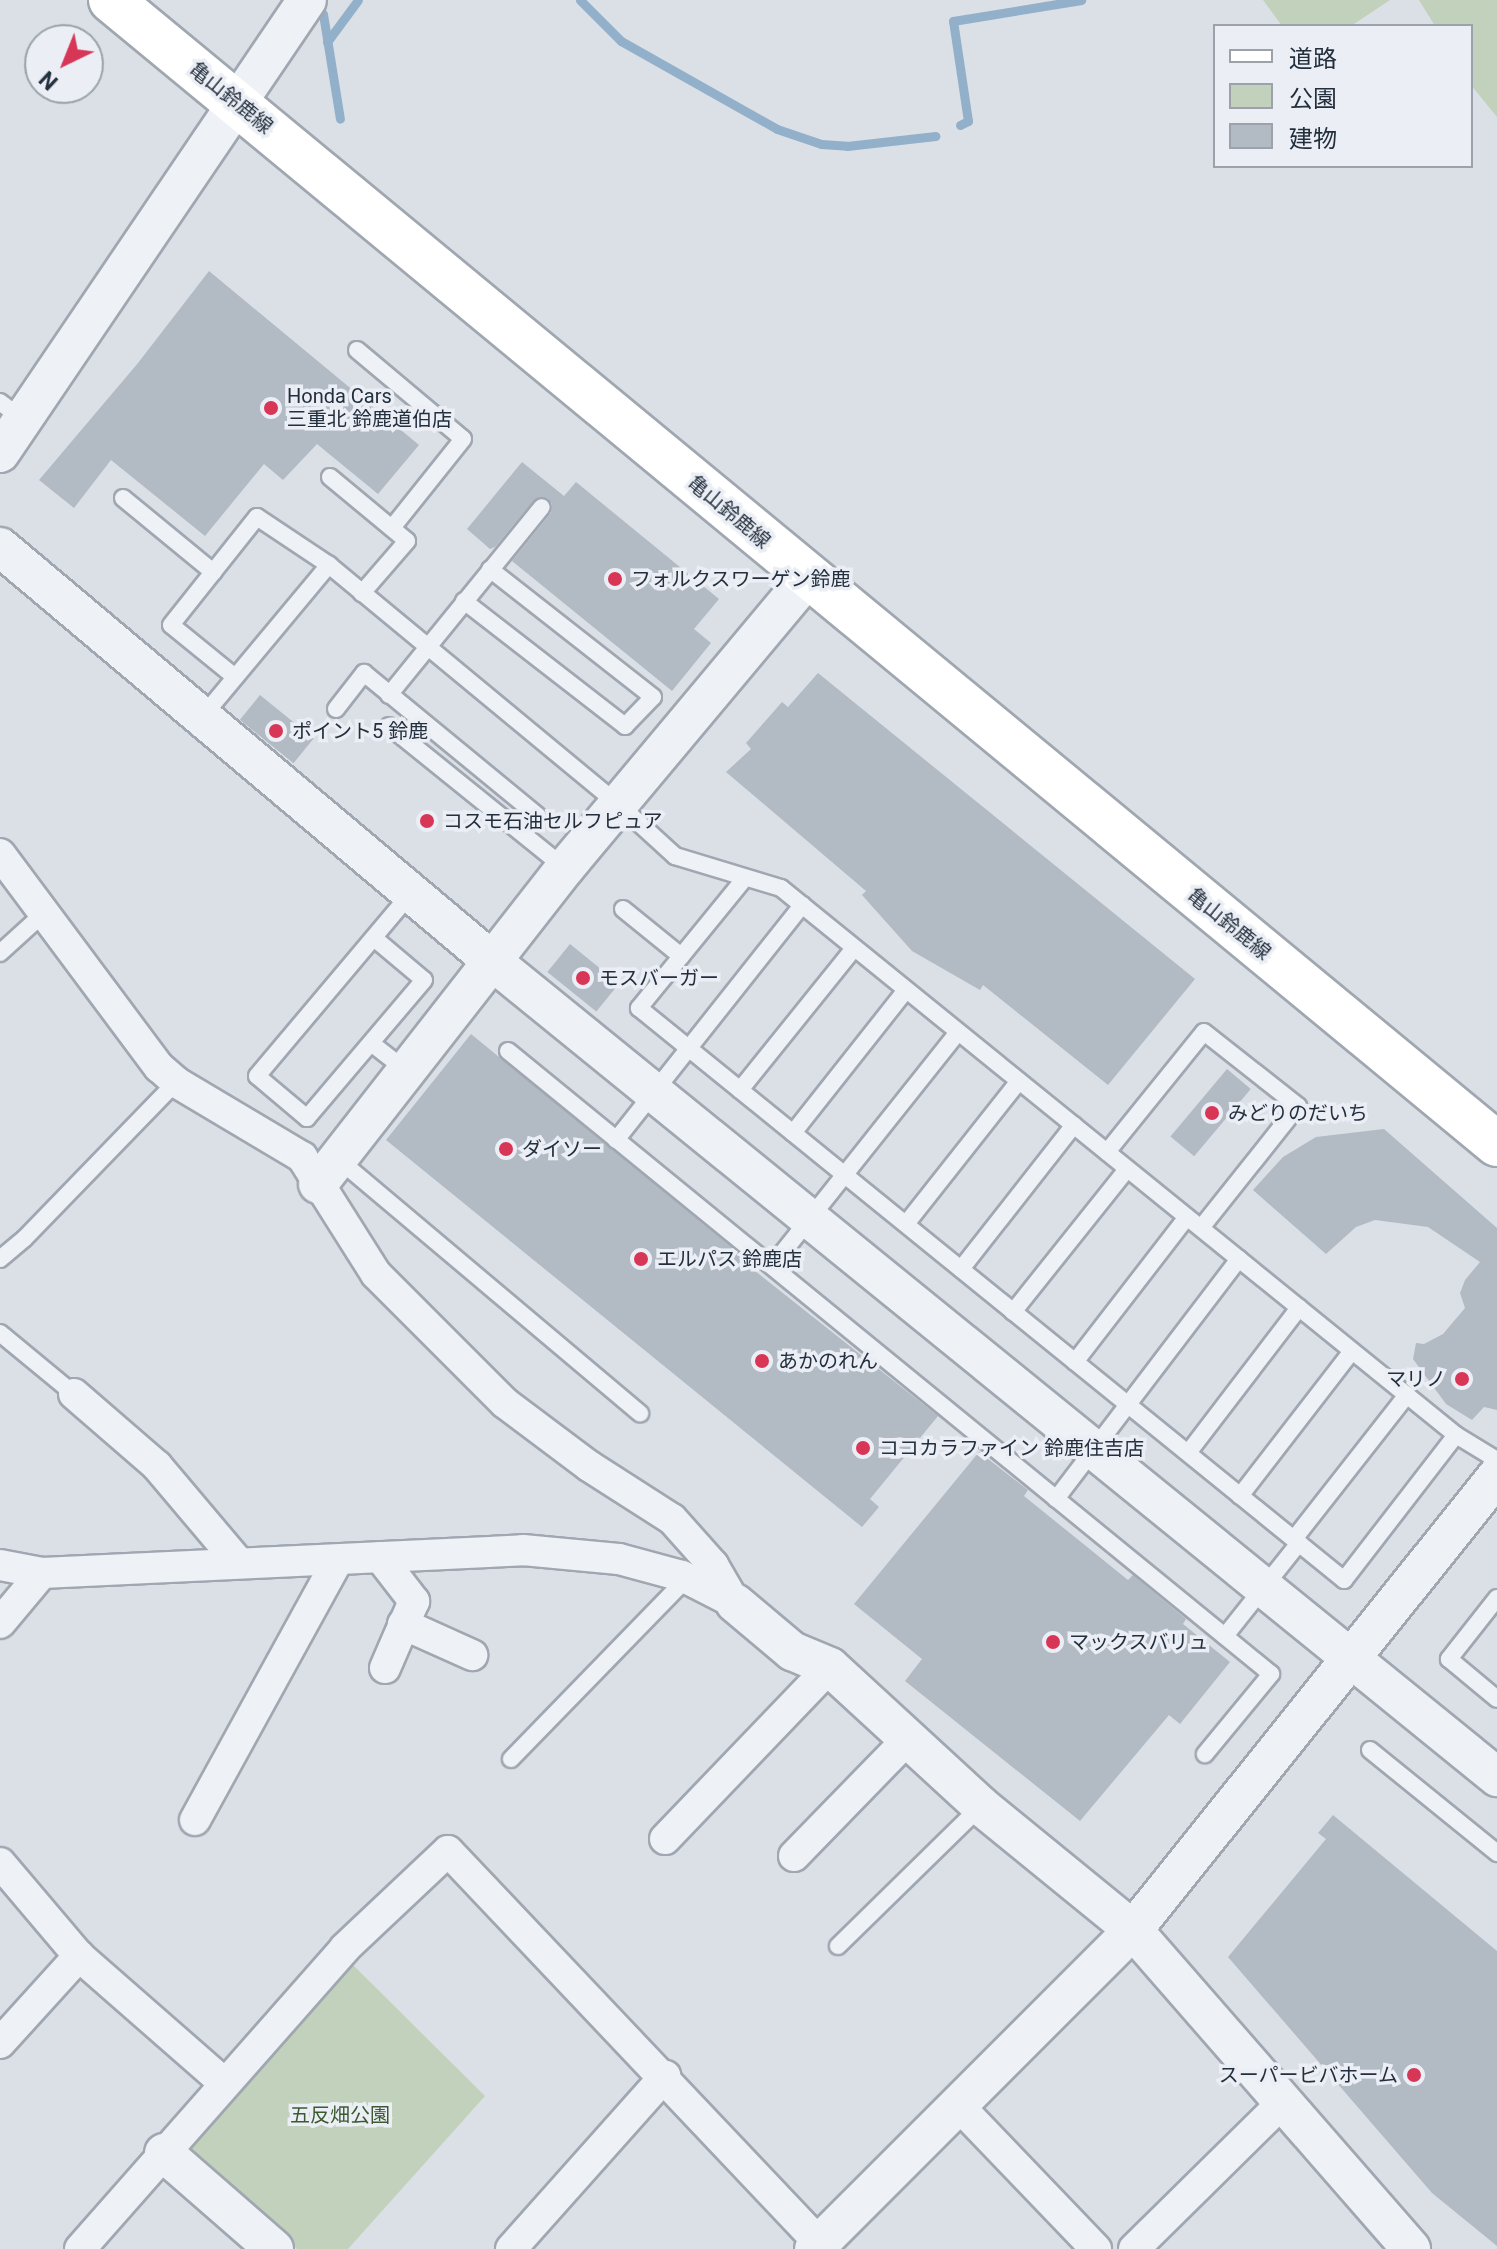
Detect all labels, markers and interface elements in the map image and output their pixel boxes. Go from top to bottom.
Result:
north arrow [24,24,104,104]
legend [1213,24,1473,168]
text: 道路 [1289,45,1337,73]
street label: 亀山鈴鹿線 [185,57,277,139]
text: N [34,66,63,95]
text: 公園 [1289,85,1337,113]
text: 建物 [1289,125,1337,153]
place label: Honda Cars 三重北 鈴鹿道伯店 [287,384,452,431]
marker: Honda Cars 三重北 鈴鹿道伯店 [262,399,280,417]
street label: 亀山鈴鹿線 [683,471,775,553]
place label: フォルクスワーゲン鈴鹿 [631,567,851,591]
marker: フォルクスワーゲン鈴鹿 [606,570,624,588]
place label: ポイント5 鈴鹿 [292,719,428,743]
marker: ポイント5 鈴鹿 [267,722,285,740]
place label: コスモ石油セルフピュア [443,809,663,833]
marker: コスモ石油セルフピュア [418,812,436,830]
street label: 亀山鈴鹿線 [1183,883,1275,965]
place label: モスバーガー [599,966,719,990]
marker: モスバーガー [574,969,592,987]
place label: みどりのだいち [1228,1101,1368,1125]
marker: みどりのだいち [1203,1104,1221,1122]
place label: ダイソー [522,1137,602,1161]
marker: ダイソー [497,1140,515,1158]
place label: エルパス 鈴鹿店 [657,1247,802,1271]
marker: エルパス 鈴鹿店 [632,1250,650,1268]
place label: あかのれん [778,1349,878,1373]
marker: あかのれん [753,1352,771,1370]
place label: マリノ [1386,1367,1446,1391]
marker: マリノ [1453,1370,1471,1388]
place label: ココカラファイン 鈴鹿住吉店 [879,1436,1144,1460]
marker: ココカラファイン 鈴鹿住吉店 [854,1439,872,1457]
place label: マックスバリュ [1069,1630,1209,1654]
marker: マックスバリュ [1044,1633,1062,1651]
place label: スーパービバホーム [1218,2063,1398,2087]
marker: スーパービバホーム [1405,2066,1423,2084]
park label: 五反畑公園 [290,2103,390,2127]

